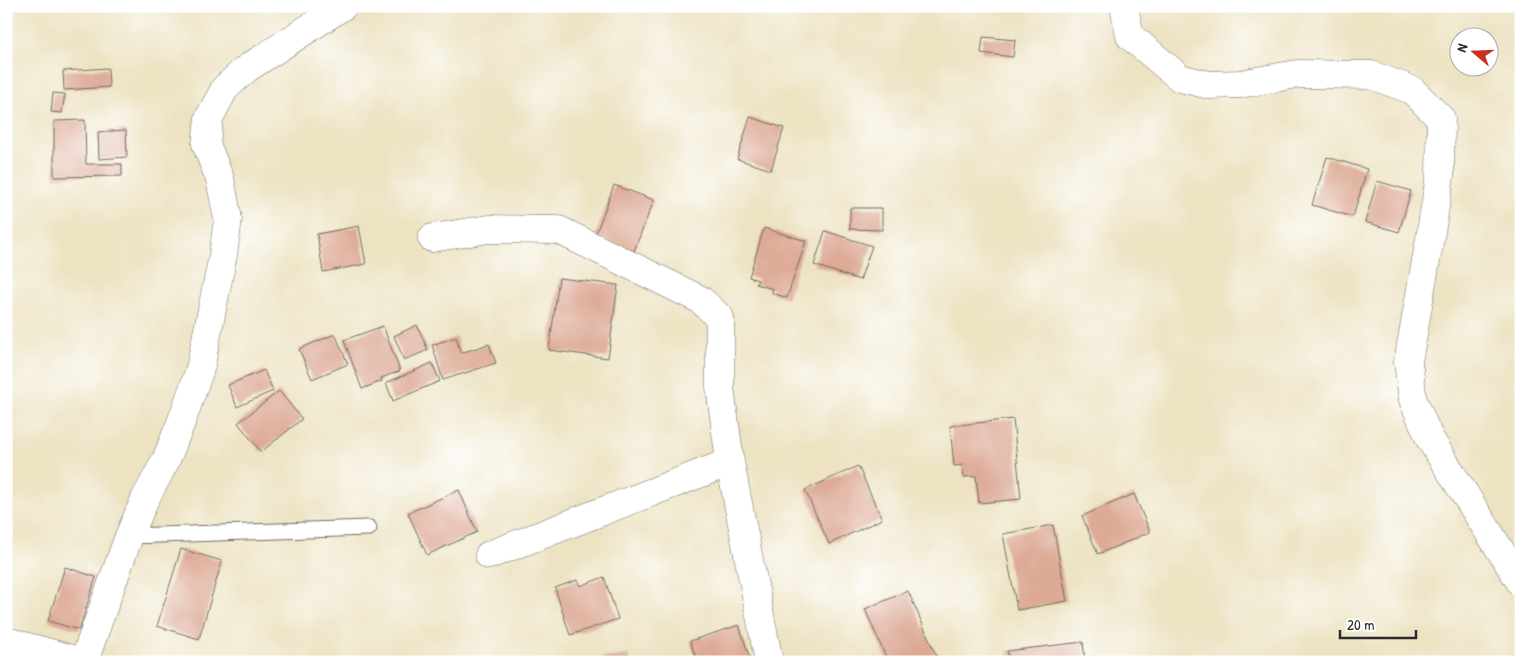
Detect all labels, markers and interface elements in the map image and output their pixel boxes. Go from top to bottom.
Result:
north arrow [1450,28,1500,78]
text: N [1451,40,1472,54]
scale bar [1340,608,1416,640]
text: 20 m [1347,614,1374,635]

